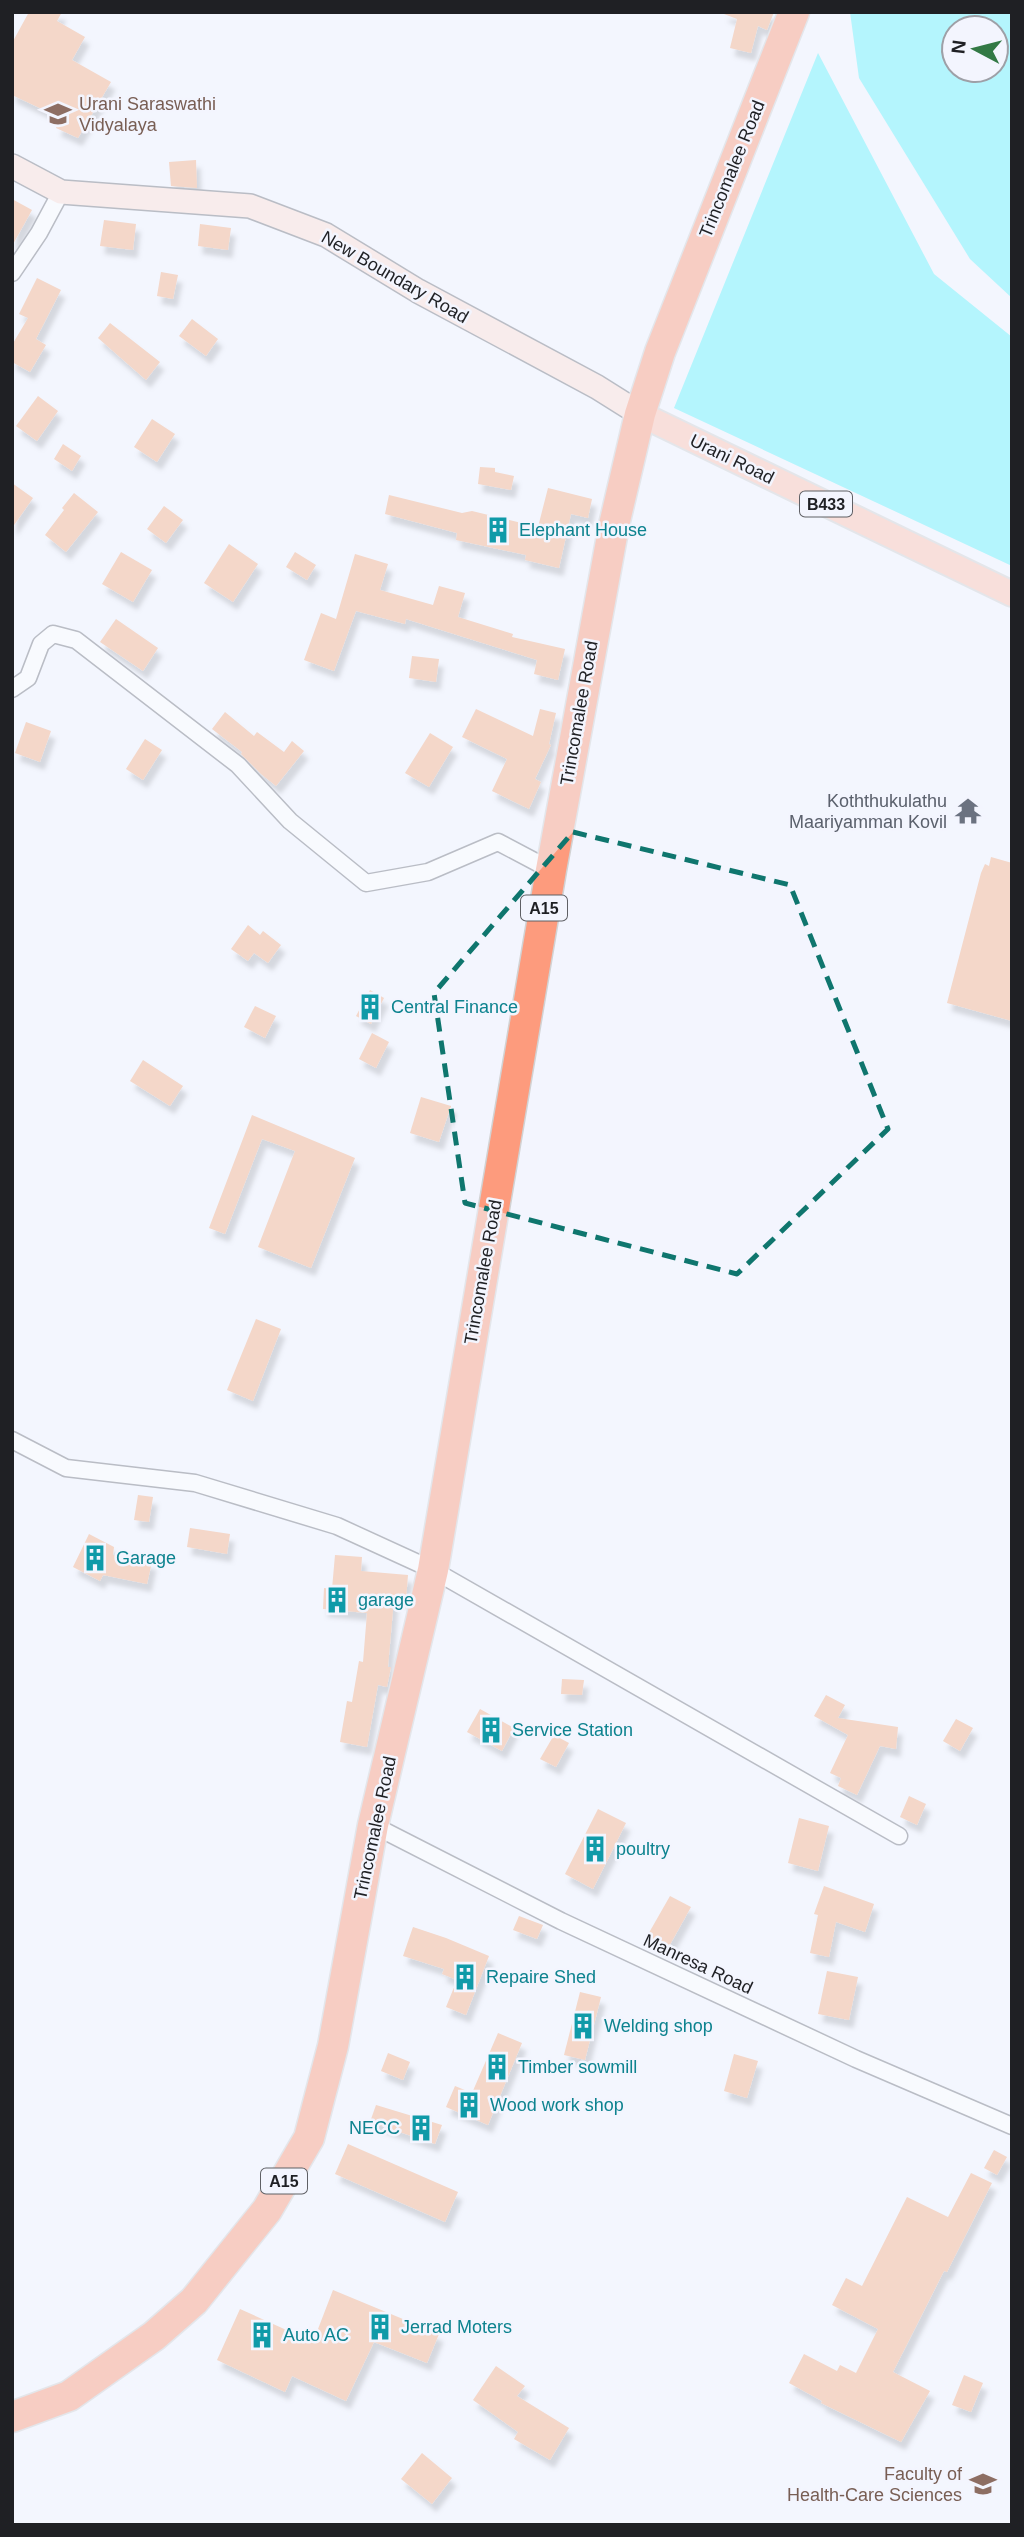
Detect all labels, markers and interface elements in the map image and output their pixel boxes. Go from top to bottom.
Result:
north arrow [940,14,1010,84]
text: N [947,39,970,55]
place label: Urani Saraswathi Vidyalaya [79,94,216,135]
street label: Trincomalee Road [695,97,769,241]
school or university icon: Urani Saraswathi Vidyalaya [43,99,73,129]
street label: New Boundary Road [318,227,472,327]
street label: Urani Road [687,430,777,488]
road number: B433 [800,491,852,516]
building icon: Elephant House [483,515,513,545]
place label: Elephant House [519,520,647,540]
street label: Trincomalee Road [556,639,602,787]
place label: Koththukulathu Maariyamman Kovil [789,791,947,832]
temple icon: Koththukulathu Maariyamman Kovil [953,796,983,826]
road number: A15 [521,896,567,920]
building icon: Central Finance [355,992,385,1022]
place label: Central Finance [391,997,518,1017]
street label: Trincomalee Road [460,1198,506,1346]
building icon: Garage [80,1543,110,1573]
place label: Garage [116,1548,176,1568]
building icon: garage [322,1585,352,1615]
place label: garage [358,1590,414,1610]
building icon: Service Station [476,1715,506,1745]
place label: Service Station [512,1720,633,1740]
street label: Trincomalee Road [350,1754,400,1902]
building icon: poultry [580,1834,610,1864]
place label: poultry [616,1839,670,1859]
street label: Manresa Road [640,1930,756,1998]
building icon: Repaire Shed [450,1962,480,1992]
place label: Repaire Shed [486,1967,596,1987]
building icon: Welding shop [568,2011,598,2041]
place label: Welding shop [604,2016,713,2036]
building icon: Timber sowmill [482,2052,512,2082]
place label: Timber sowmill [518,2057,637,2077]
building icon: Wood work shop [454,2090,484,2120]
place label: Wood work shop [490,2095,624,2115]
building icon: NECC [406,2113,436,2143]
place label: NECC [349,2118,400,2138]
road number: A15 [261,2168,307,2194]
building icon: Jerrad Moters [365,2312,395,2342]
place label: Jerrad Moters [401,2317,512,2337]
building icon: Auto AC [247,2320,277,2350]
place label: Auto AC [283,2325,349,2345]
place label: Faculty of Health-Care Sciences [787,2464,963,2505]
school or university icon: Faculty of Health-Care Sciences [968,2469,998,2499]

